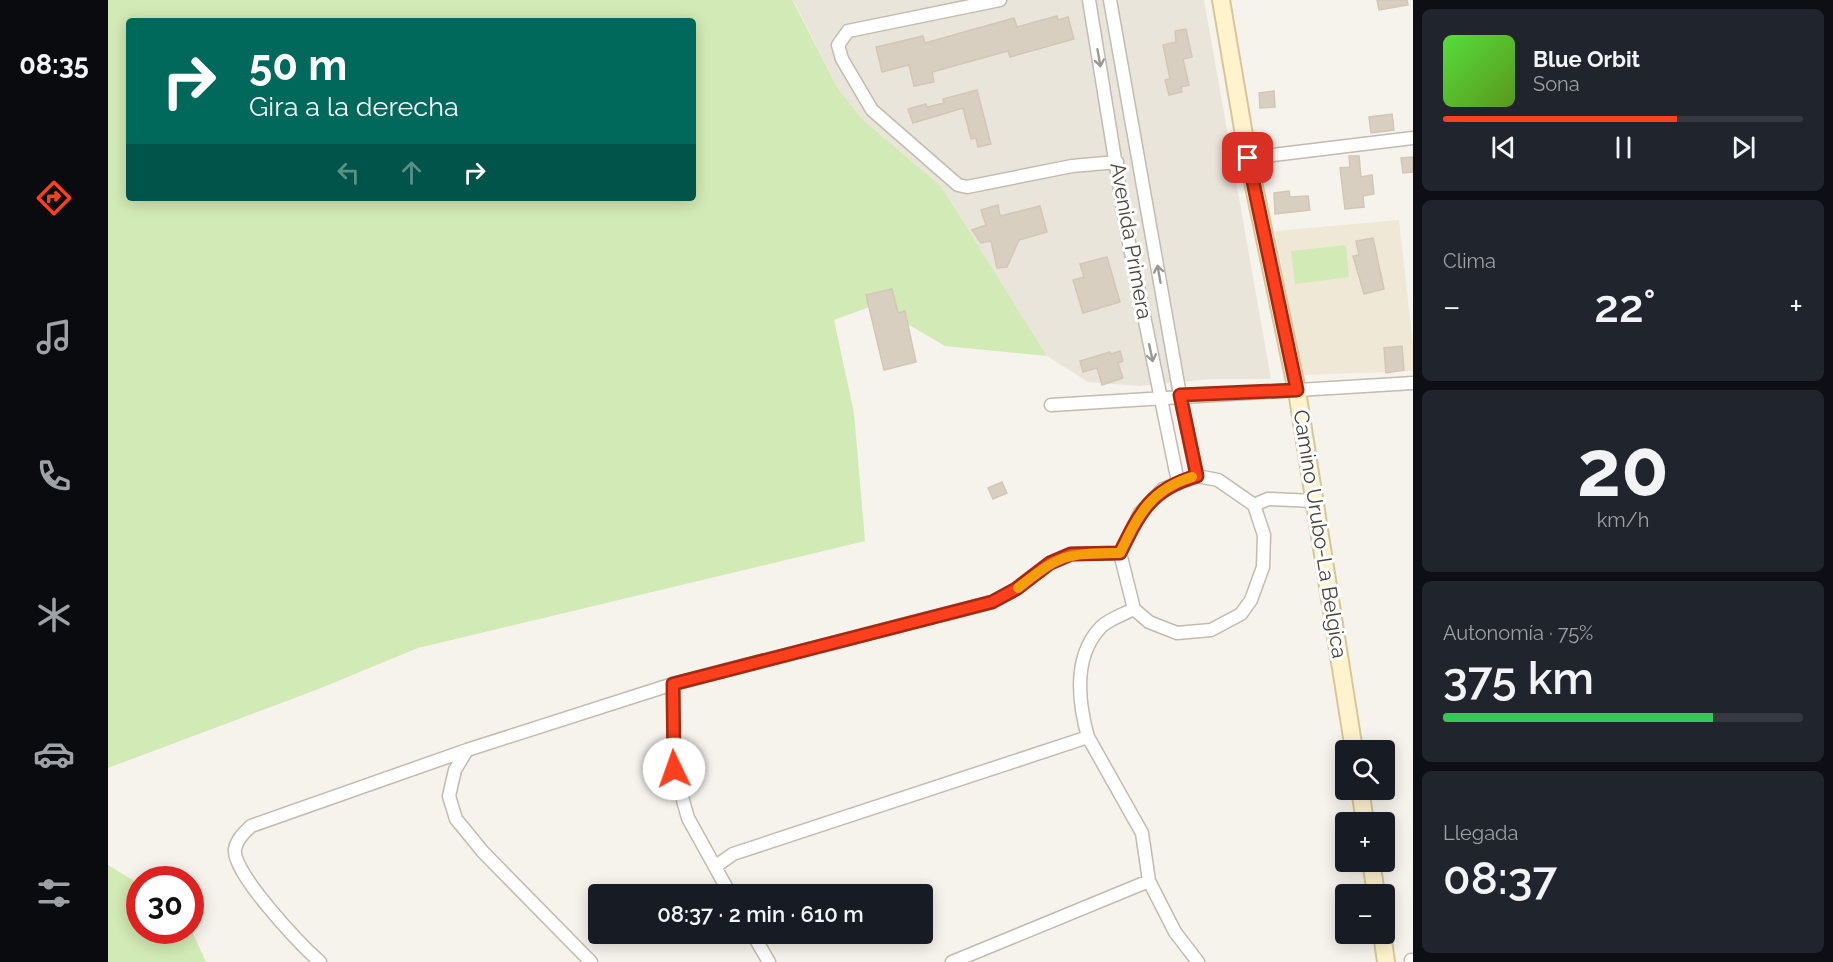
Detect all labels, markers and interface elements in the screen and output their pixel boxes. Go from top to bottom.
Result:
text: 50 m [249,41,347,90]
icon: right [150,42,228,120]
text: Blue Orbit [1533,46,1640,72]
one-way arrow [1093,47,1104,67]
text: 08:35 [19,49,89,80]
text: Sona [1533,72,1580,96]
text: Gira a la derecha [249,91,459,122]
icon: previous [1487,131,1520,164]
icon: pause [1607,131,1640,164]
icon: next [1727,131,1760,164]
pin [1222,132,1273,183]
icon: arrive [1231,141,1264,174]
icon: left [332,156,365,189]
icon: ahead [395,156,428,189]
icon: right [458,156,491,189]
street label: Avenida Primera [1105,161,1158,321]
icon: directions [33,177,75,219]
text: Clima [1443,249,1496,273]
one-way arrow [1153,265,1164,284]
text: 22° [1594,280,1656,333]
text: − [1443,287,1461,326]
text: + [1789,287,1803,326]
icon: music [33,316,75,358]
one-way arrow [1146,343,1157,362]
street label: Camino Urubo-La Belgica [1288,408,1352,660]
text: 20 [1577,423,1669,514]
icon: phone [33,455,75,497]
text: km/h [1597,508,1649,532]
icon: climate [33,594,75,636]
text: Autonomía · 75% [1443,621,1593,645]
text: 375 km [1443,652,1594,705]
icon: car [33,733,75,775]
position arrow [642,737,706,801]
map controls [1335,740,1395,944]
button: search [1335,740,1395,800]
button: + [1335,812,1395,872]
text: Llegada [1443,821,1518,845]
text: 08:37 [1443,852,1557,905]
speed limit sign: 30 [126,866,204,944]
icon: filters [33,872,75,914]
button: − [1335,884,1395,944]
text: 08:37 · 2 min · 610 m [657,901,864,927]

